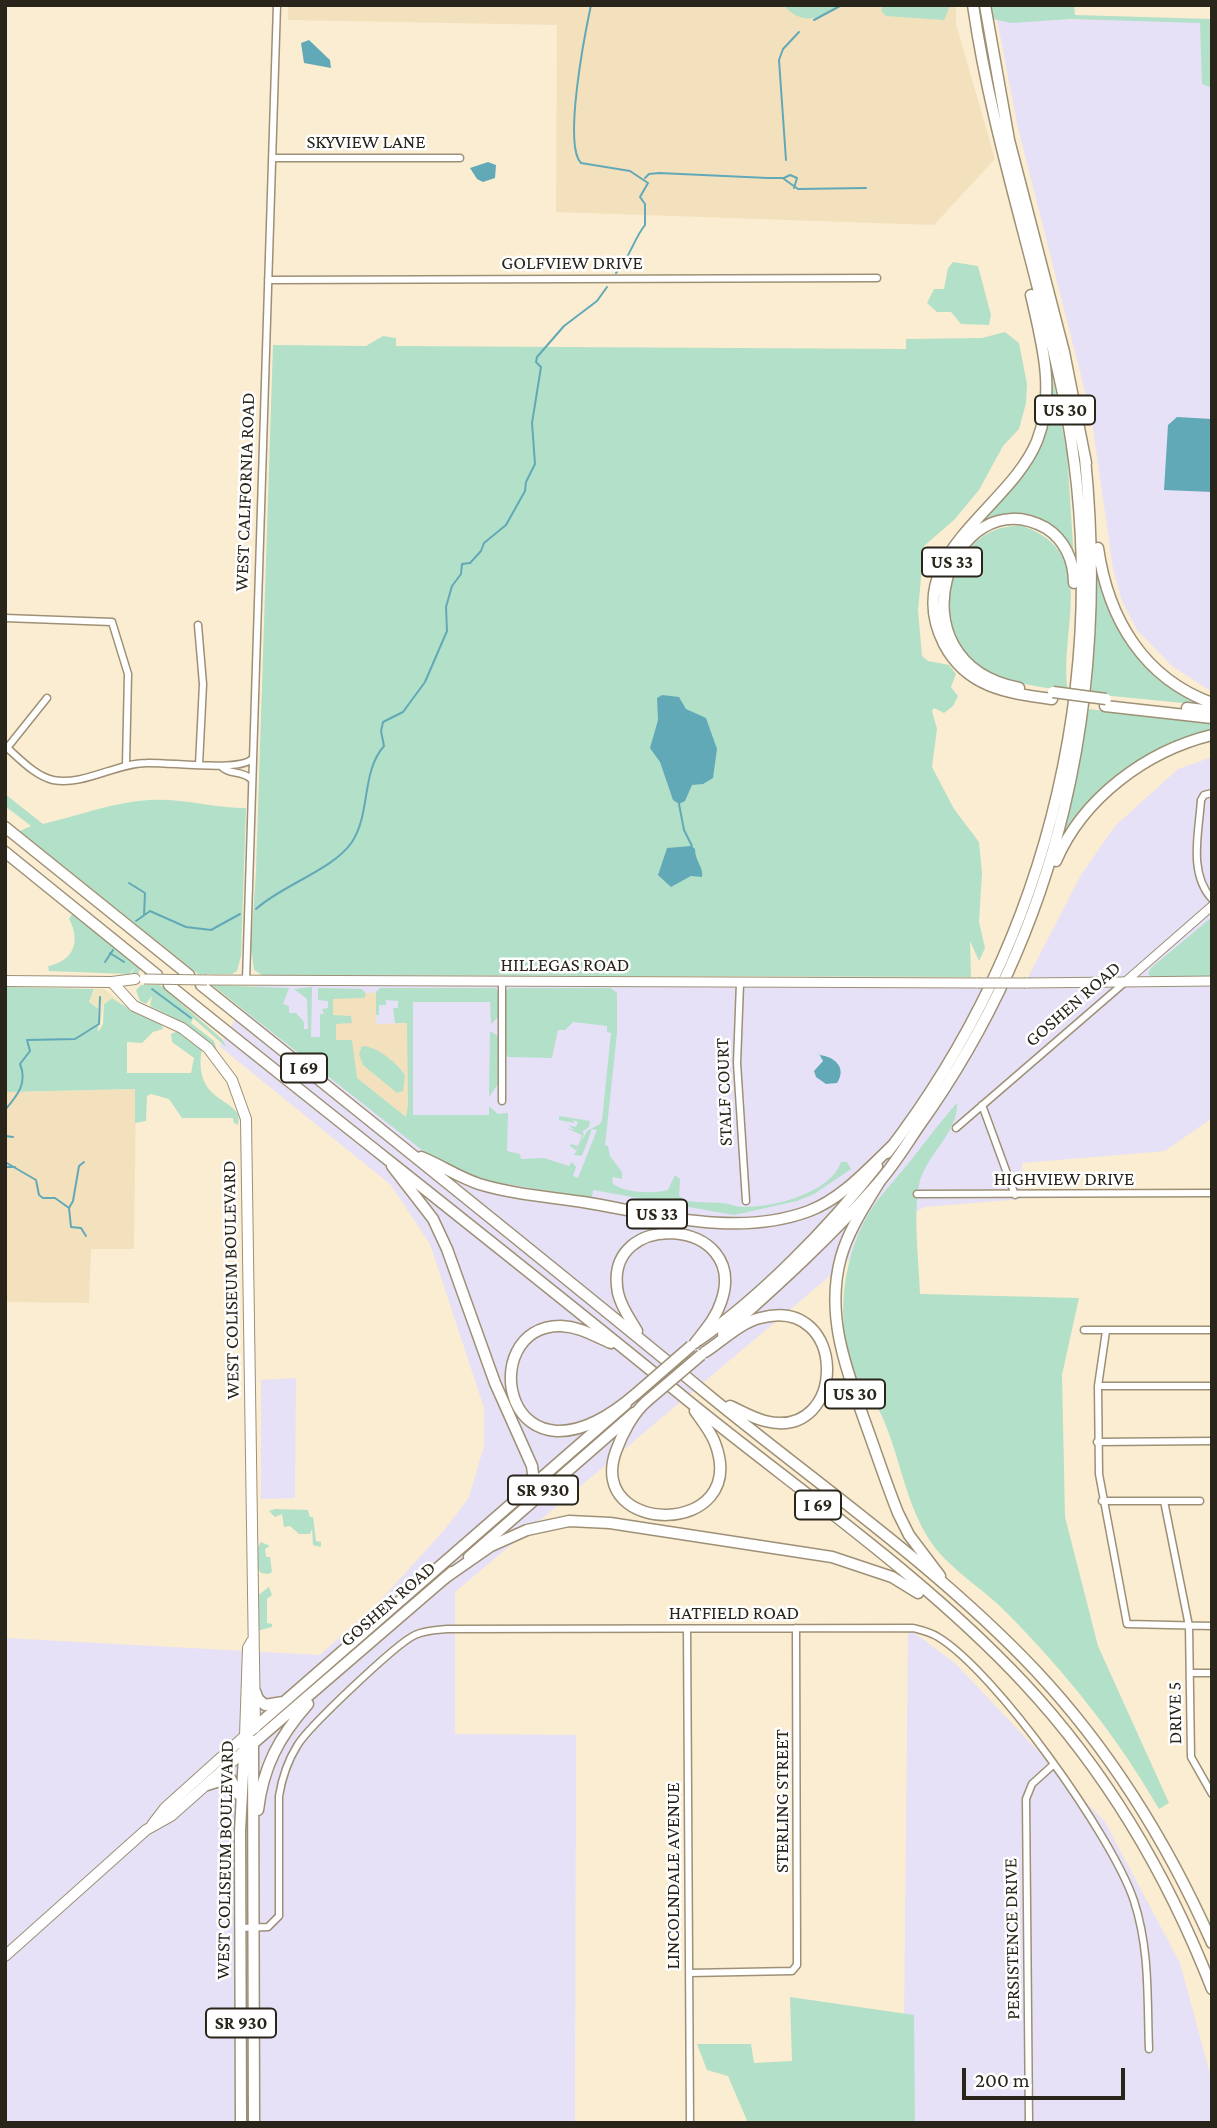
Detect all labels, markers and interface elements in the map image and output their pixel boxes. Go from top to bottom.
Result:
street label: SKYVIEW LANE [306,131,426,153]
street label: GOLFVIEW DRIVE [501,252,643,274]
street label: WEST CALIFORNIA ROAD [230,392,260,592]
road number: US 30 [1035,396,1095,424]
road number: US 33 [922,548,982,576]
street label: HILLEGAS ROAD [500,954,630,976]
street label: GOSHEN ROAD [1021,956,1125,1052]
street label: STALF COURT [711,1037,737,1147]
road number: I 69 [281,1054,327,1083]
street label: WEST COLISEUM BOULEVARD [218,1160,244,1400]
street label: HIGHVIEW DRIVE [994,1168,1134,1190]
road number: US 33 [627,1199,687,1228]
road number: US 30 [825,1380,885,1408]
road number: SR 930 [508,1476,578,1504]
road number: I 69 [795,1490,841,1520]
street label: GOSHEN ROAD [336,1556,440,1652]
street label: HATFIELD ROAD [669,1602,799,1624]
street label: DRIVE 5 [1163,1681,1187,1745]
street label: STERLING STREET [771,1729,793,1873]
street label: WEST COLISEUM BOULEVARD [212,1740,238,1980]
street label: LINCOLNDALE AVENUE [662,1782,684,1970]
street label: PERSISTENCE DRIVE [999,1858,1025,2020]
road number: SR 930 [206,2008,276,2038]
scale bar [965,2054,1128,2098]
text: 200 m [975,2068,1030,2092]

